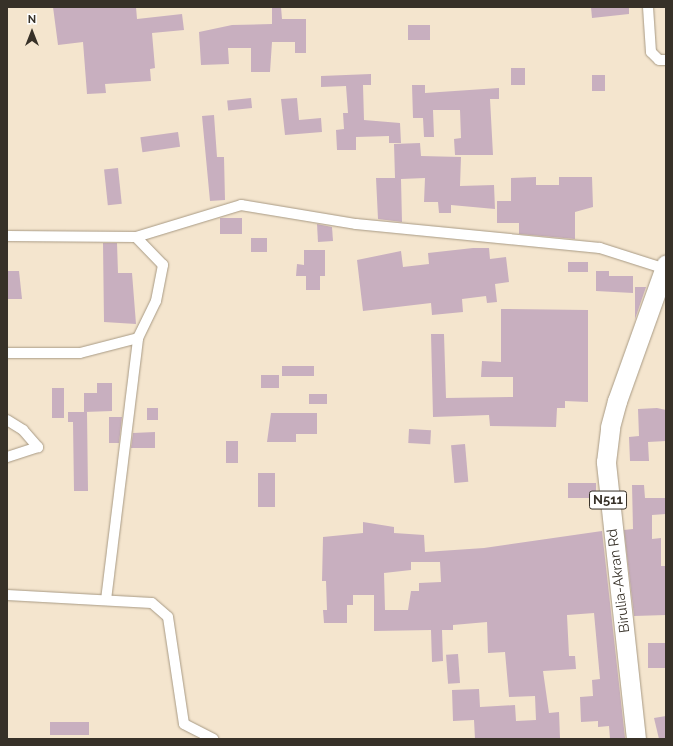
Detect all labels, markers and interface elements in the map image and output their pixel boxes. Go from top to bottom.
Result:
north arrow [12,12,52,52]
text: N [28,13,36,26]
road number: N511 [589,489,627,511]
street label: Birulia-Akran Rd [603,528,633,634]

